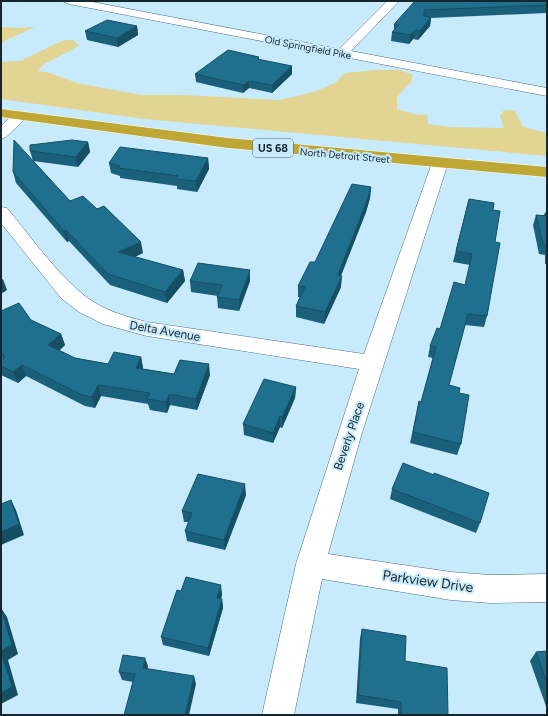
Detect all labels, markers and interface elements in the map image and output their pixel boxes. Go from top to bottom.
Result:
street label: Old Springfield Pike [264,33,353,62]
road number: US 68 [253,139,293,157]
street label: North Detroit Street [299,145,391,166]
street label: Delta Avenue [129,318,202,344]
street label: Beverly Place [331,400,367,472]
street label: Parkview Drive [381,567,475,596]

